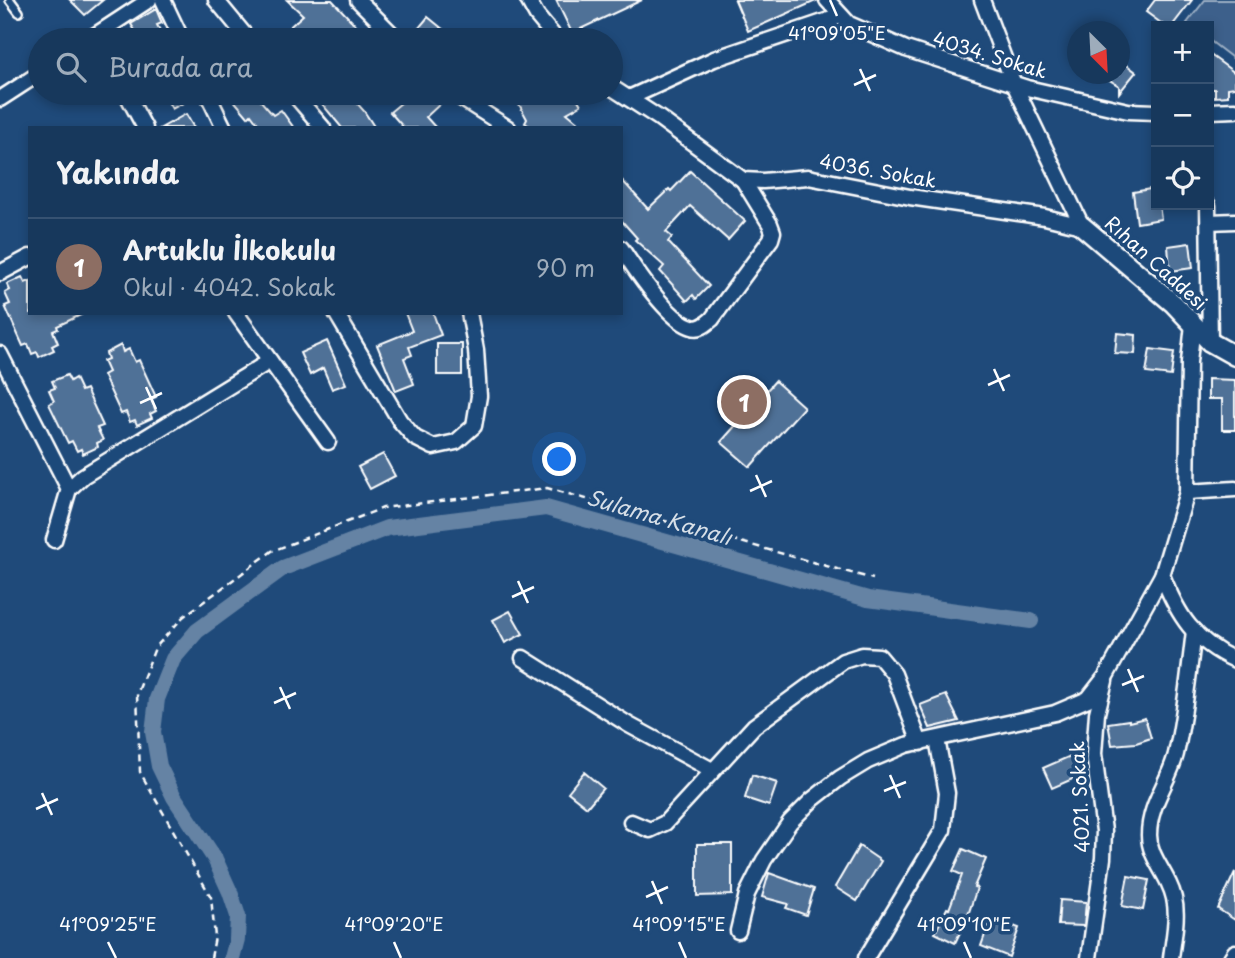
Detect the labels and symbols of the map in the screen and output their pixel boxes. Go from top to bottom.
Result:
text: 41°09'05"E [788,19,886,46]
north arrow [1067,21,1130,84]
street label: 4034. Sokak [930,23,1051,85]
street label: 4036. Sokak [817,146,939,194]
street label: Rıhan Caddesi [1099,209,1214,316]
pin: 1 [721,376,767,428]
your location [542,442,576,476]
water label: Sulama Kanalı [583,480,737,552]
street label: 4021. Sokak [1062,740,1096,854]
text: 41°09'25"E [59,910,157,937]
text: 41°09'20"E [345,910,443,937]
text: 41°09'15"E [632,910,726,937]
text: 41°09'10"E [917,910,1011,937]

